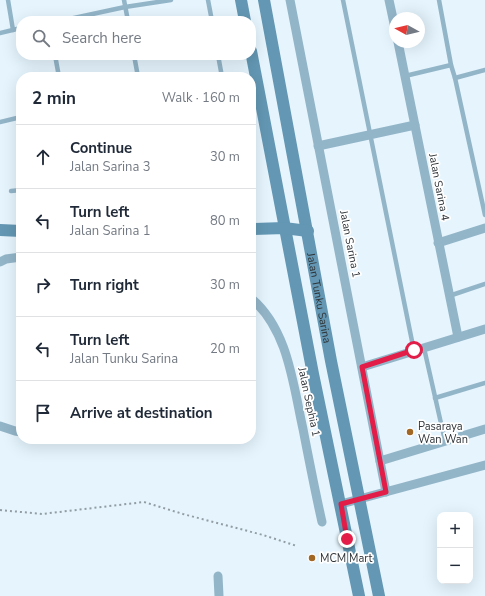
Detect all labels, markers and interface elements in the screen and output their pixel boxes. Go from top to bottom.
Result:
north arrow [389,12,425,48]
search box [16,16,256,60]
icon: search [30,27,52,49]
text: Search here [62,28,142,48]
text: 2 min [32,87,76,110]
text: Walk · 160 m [162,89,240,107]
text: Continue [70,138,132,158]
icon: ahead [32,146,54,168]
text: 30 m [210,148,240,166]
street label: Jalan Sarina 4 [425,151,453,222]
text: Jalan Sarina 3 [70,158,151,176]
text: Turn left [70,202,129,222]
street label: Jalan Sarina 1 [336,208,364,279]
icon: left [32,210,54,232]
text: 80 m [210,212,240,230]
text: Jalan Sarina 1 [70,222,151,240]
street label: Jalan Tunku Sarina [303,251,335,344]
icon: right [32,274,54,296]
text: Turn right [70,275,139,295]
text: 30 m [210,276,240,294]
text: Turn left [70,330,129,350]
icon: left [32,338,54,360]
text: 20 m [210,340,240,358]
route start [405,341,423,359]
text: Jalan Tunku Sarina [70,350,178,368]
street label: Jalan Sephia 1 [294,365,324,438]
icon: arrive [32,402,54,424]
text: Arrive at destination [70,403,213,423]
place label: Pasaraya Wan Wan [418,419,468,447]
marker: Pasaraya Wan Wan [405,427,415,437]
map controls [437,512,473,584]
button: + [437,512,473,548]
route end [338,530,356,548]
button: − [437,548,473,584]
place label: MCM Mart [320,551,373,566]
marker: MCM Mart [307,553,317,563]

